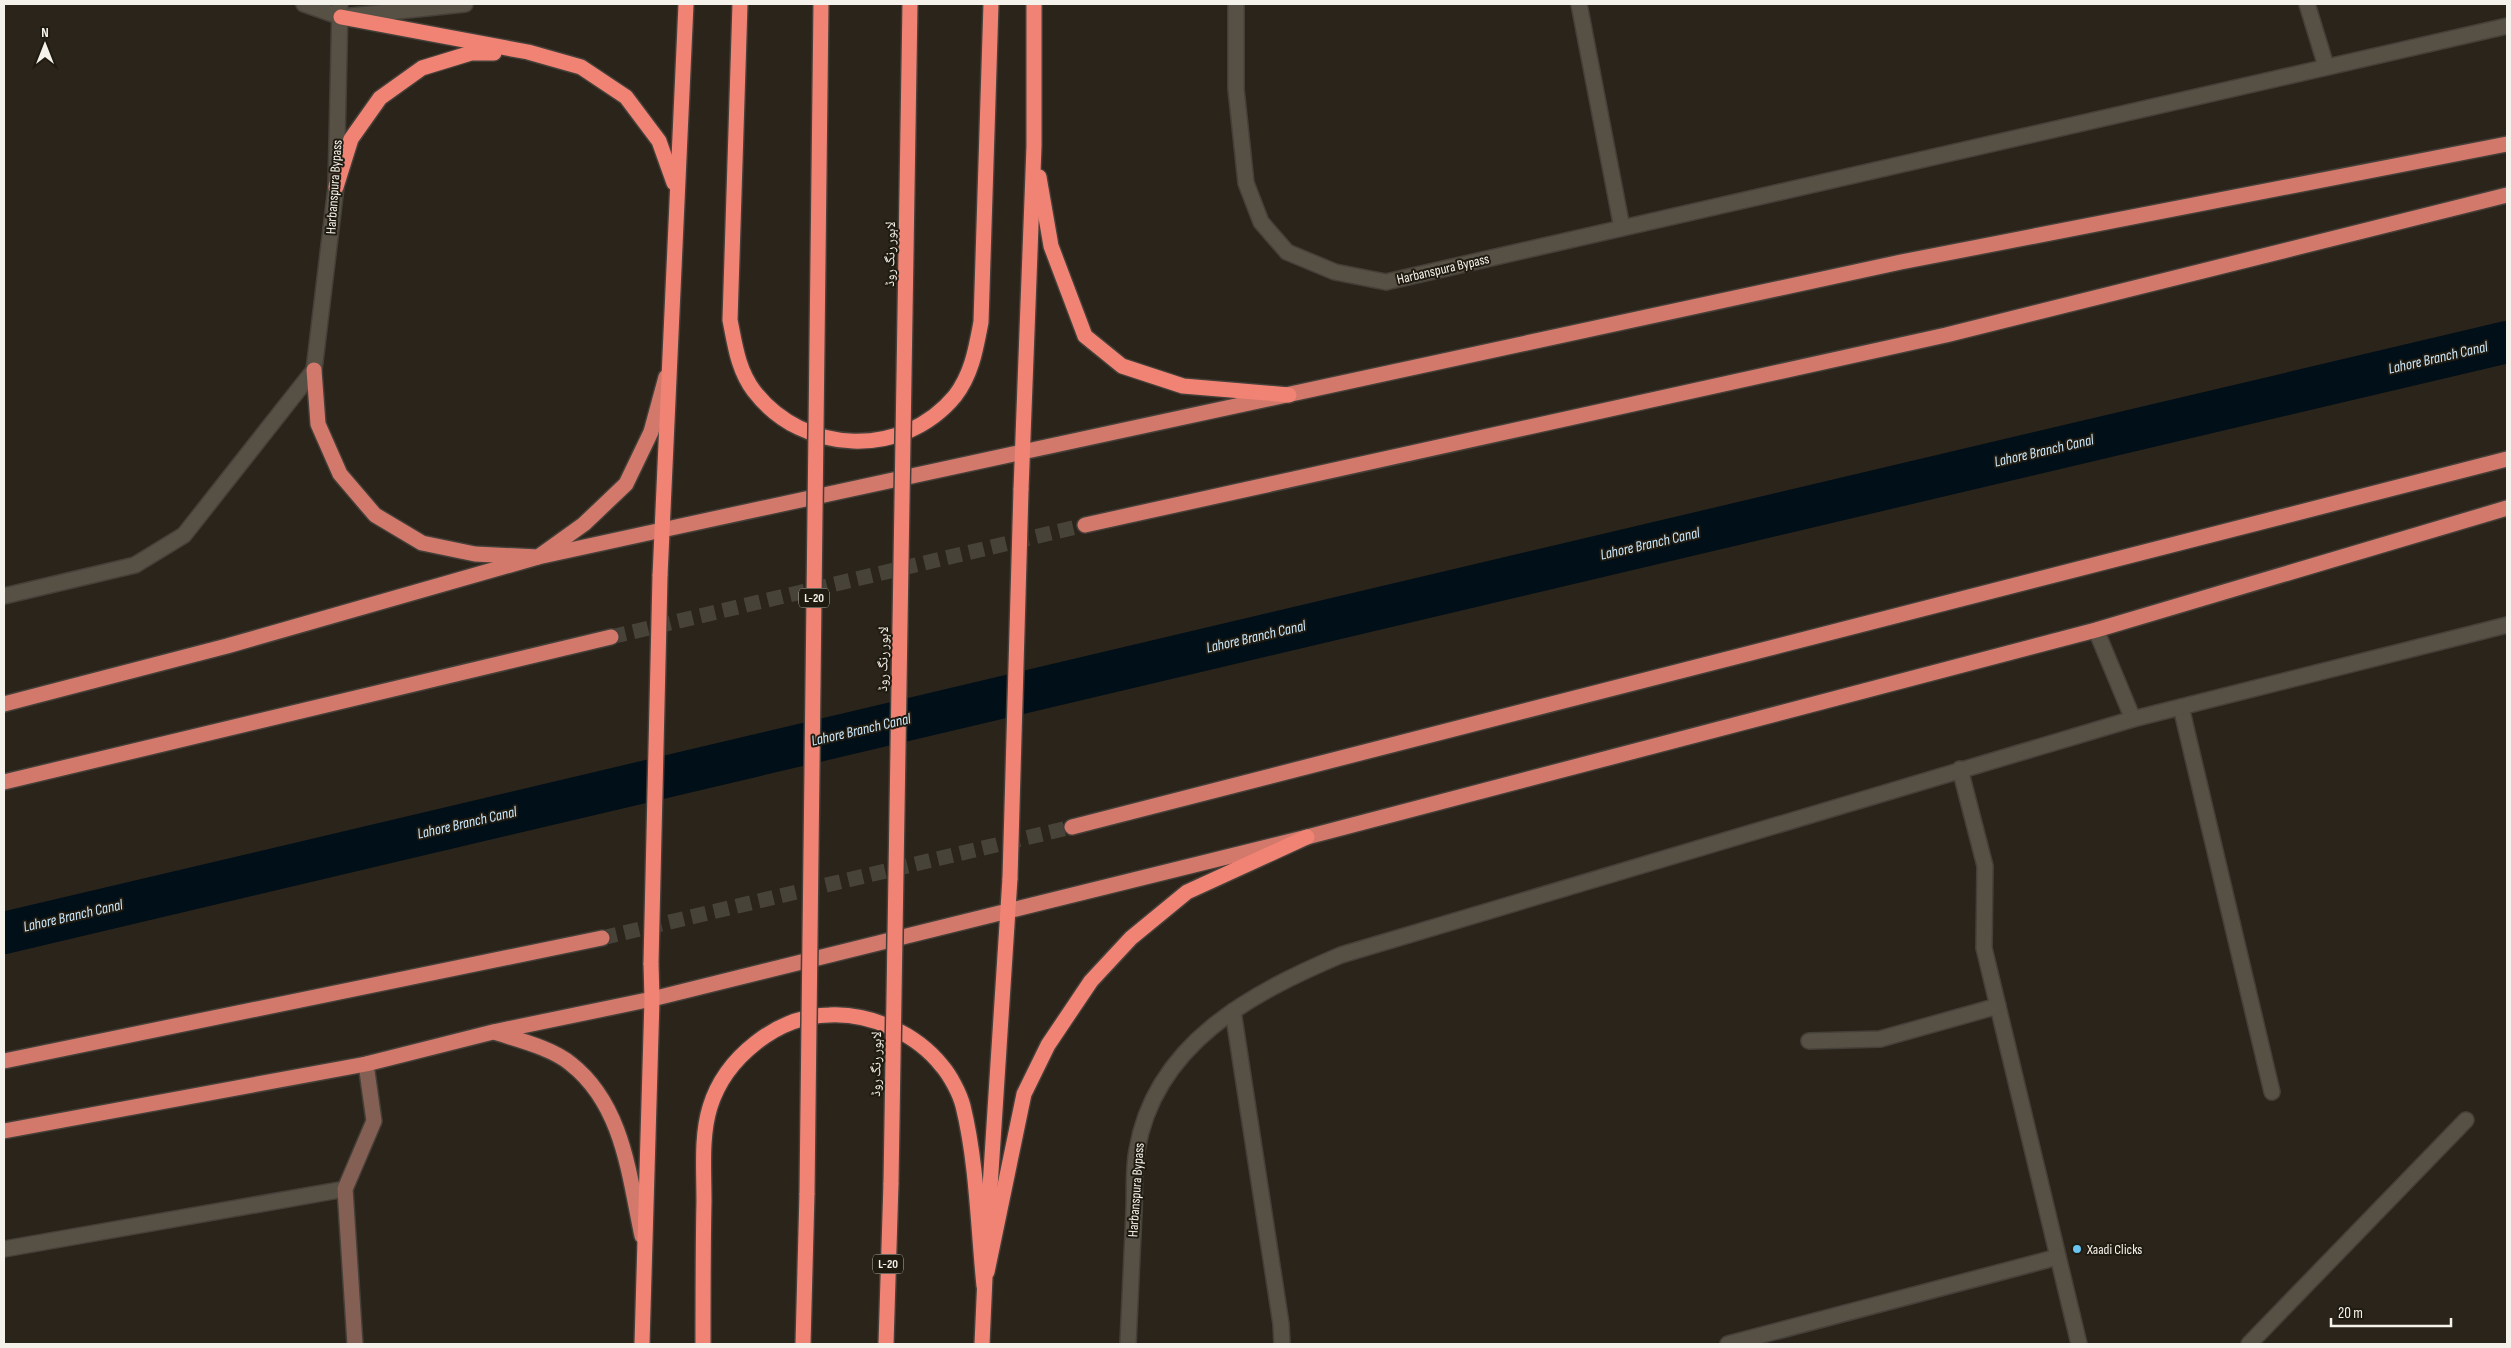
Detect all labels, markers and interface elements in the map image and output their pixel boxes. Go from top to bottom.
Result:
north arrow [20,20,70,70]
text: N [41,24,49,41]
street label: Harbanspura Bypass [322,139,346,235]
street label: لاہور رنگ روڈ [881,221,899,287]
street label: Harbanspura Bypass [1395,250,1491,288]
water label: Lahore Branch Canal [2386,337,2491,379]
water label: Lahore Branch Canal [1992,430,2097,472]
water label: Lahore Branch Canal [1598,523,1703,565]
road number: L-20 [799,588,829,608]
water label: Lahore Branch Canal [1204,616,1309,658]
street label: لاہور رنگ روڈ [874,626,892,692]
water label: Lahore Branch Canal [809,709,914,751]
water label: Lahore Branch Canal [415,802,520,844]
water label: Lahore Branch Canal [21,895,126,937]
street label: لاہور رنگ روڈ [867,1031,885,1097]
street label: Harbanspura Bypass [1124,1142,1148,1238]
place label: Xaadi Clicks [2086,1241,2142,1258]
marker: Xaadi Clicks [2071,1243,2083,1255]
road number: L-20 [873,1254,903,1274]
scale bar [2331,1296,2451,1328]
text: 20 m [2338,1304,2363,1323]

